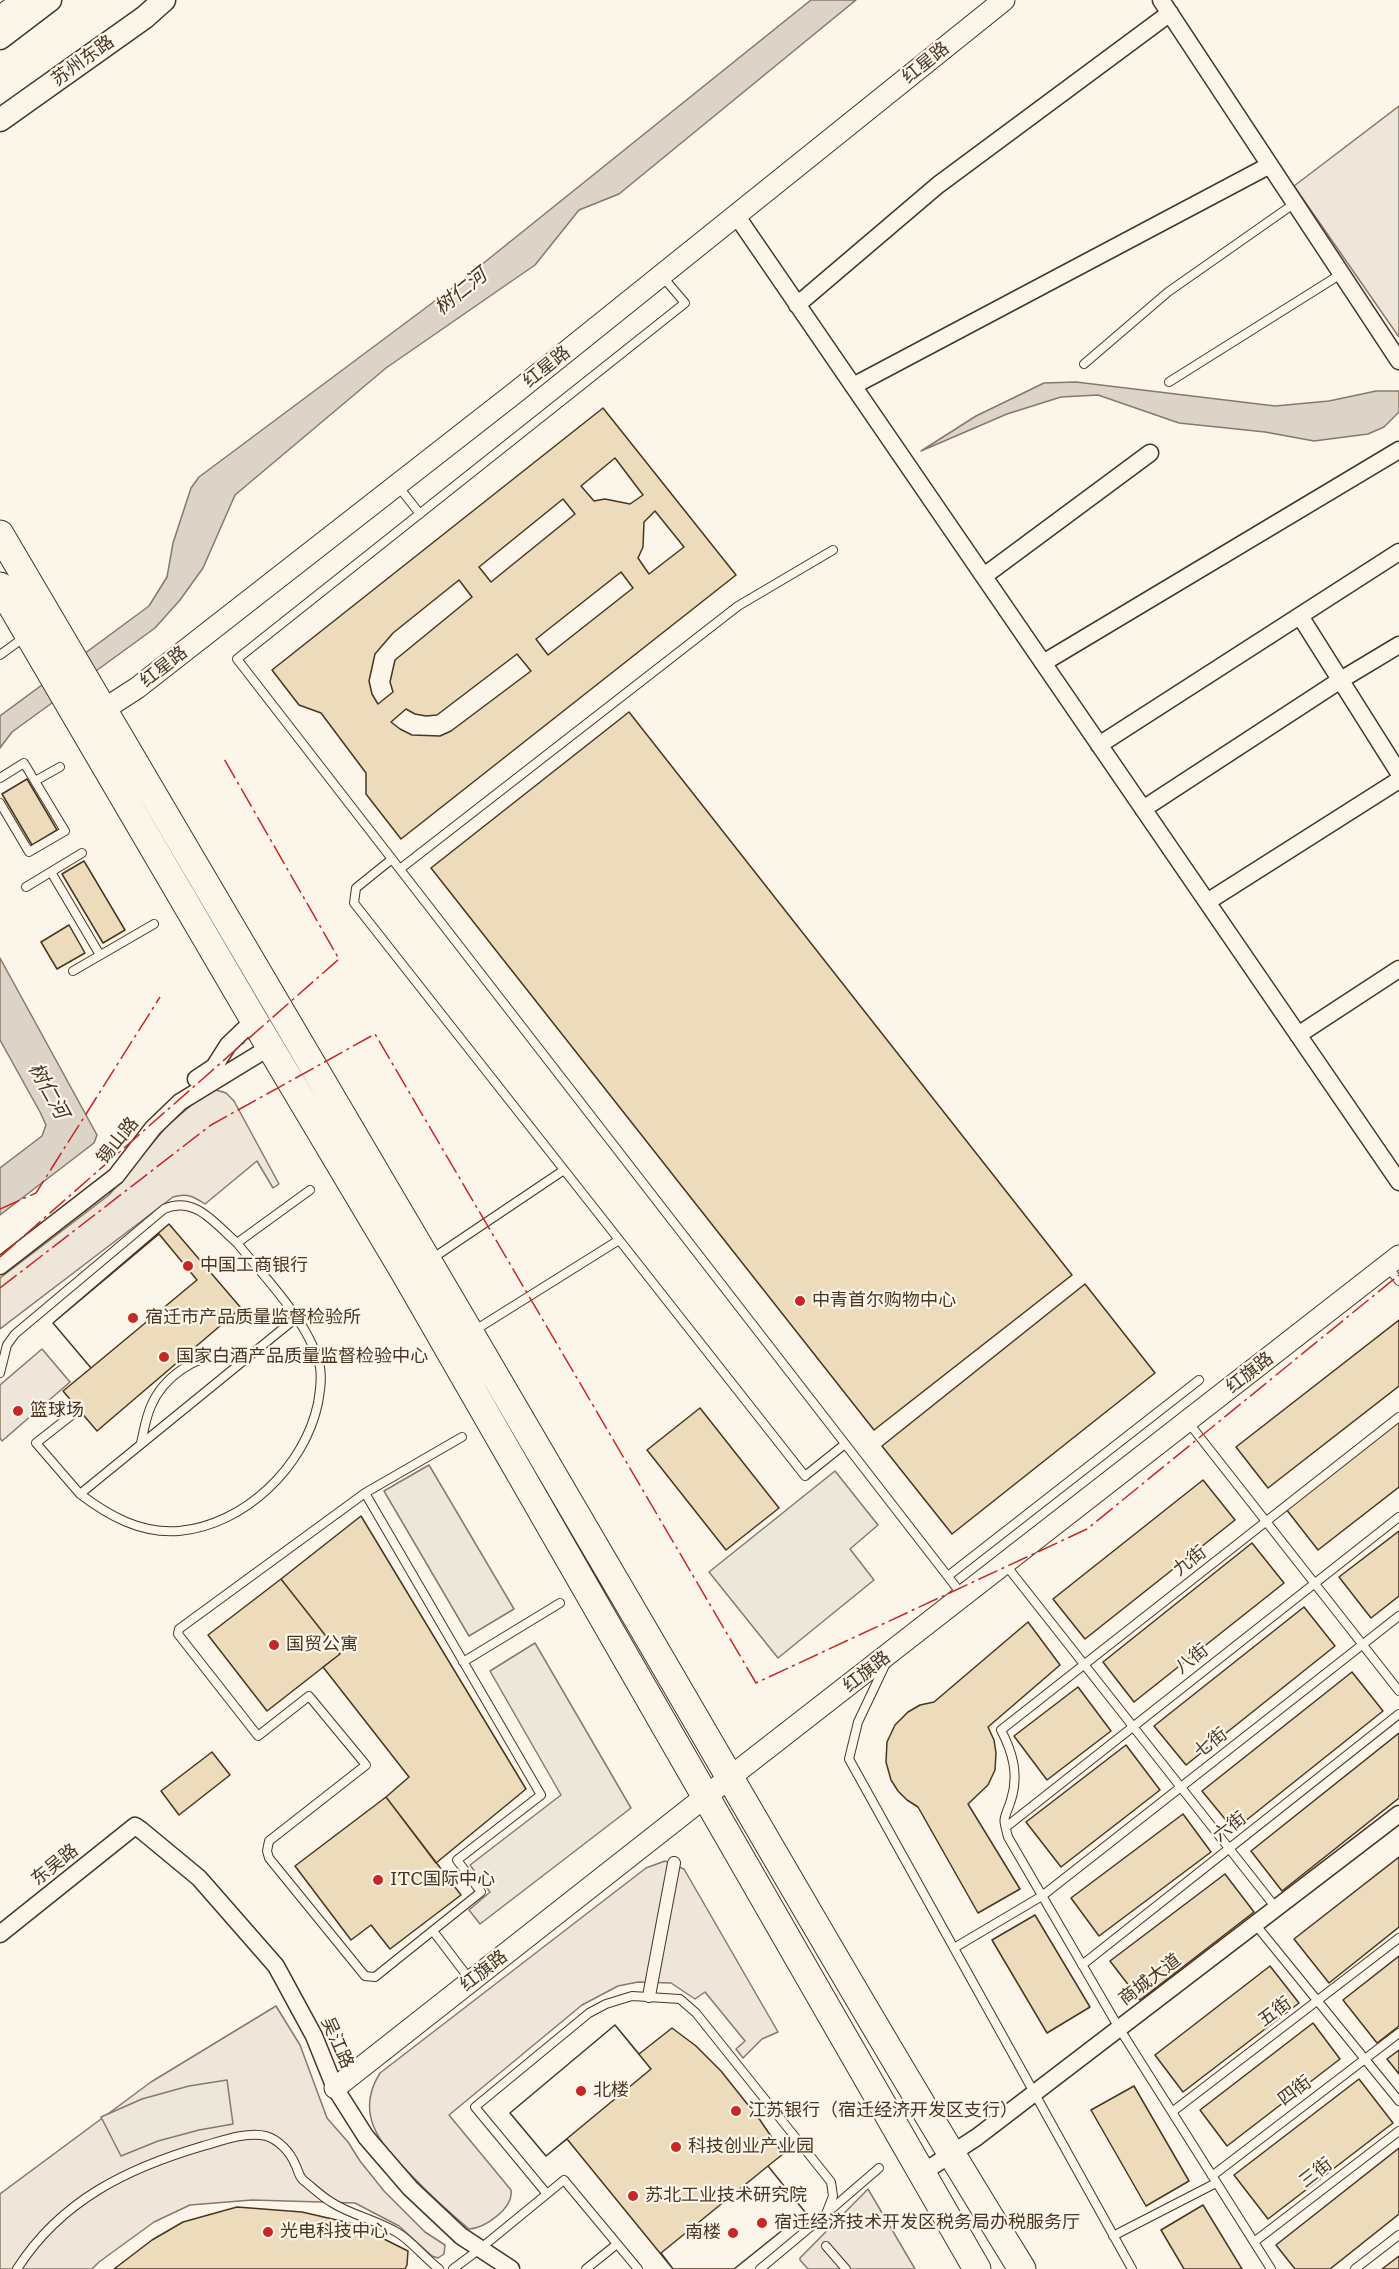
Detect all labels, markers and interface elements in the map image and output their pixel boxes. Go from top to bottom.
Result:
street label: 苏州东路 [48,31,118,91]
street label: 红星路 [898,38,954,88]
water label: 树仁河 [430,264,492,320]
street label: 红星路 [519,342,575,392]
street label: 红星路 [136,642,192,692]
water label: 树仁河 [23,1059,73,1123]
street label: 锡山路 [93,1113,143,1169]
place label: 中国工商银行 [200,1255,308,1277]
marker: 中国工商银行 [181,1259,195,1273]
place label: 中青首尔购物中心 [812,1290,956,1312]
marker: 中青首尔购物中心 [793,1294,807,1308]
place label: 宿迁市产品质量监督检验所 [145,1307,361,1329]
marker: 宿迁市产品质量监督检验所 [126,1311,140,1325]
place label: 国家白酒产品质量监督检验中心 [176,1346,428,1368]
street label: 红旗路 [1222,1348,1278,1398]
marker: 国家白酒产品质量监督检验中心 [157,1350,171,1364]
place label: 篮球场 [30,1400,84,1422]
marker: 篮球场 [11,1404,25,1418]
street label: 九街 [1169,1541,1211,1581]
place label: 国贸公寓 [286,1634,358,1656]
marker: 国贸公寓 [267,1638,281,1652]
street label: 八街 [1171,1639,1213,1679]
street label: 红旗路 [839,1647,895,1697]
street label: 七街 [1190,1723,1232,1763]
street label: 六街 [1209,1807,1251,1847]
street label: 东吴路 [27,1840,83,1890]
place label: ITC国际中心 [390,1869,495,1891]
marker: ITC国际中心 [371,1873,385,1887]
street label: 红旗路 [456,1946,512,1996]
street label: 商城大道 [1115,1950,1185,2010]
street label: 五街 [1254,1993,1296,2031]
street label: 吴江路 [316,2014,358,2072]
street label: 四街 [1274,2072,1316,2110]
place label: 北楼 [593,2080,629,2102]
marker: 北楼 [574,2084,588,2098]
place label: 江苏银行（宿迁经济开发区支行） [748,2100,1018,2122]
marker: 江苏银行（宿迁经济开发区支行） [729,2104,743,2118]
place label: 科技创业产业园 [688,2136,814,2158]
marker: 科技创业产业园 [669,2140,683,2154]
street label: 三街 [1295,2153,1337,2193]
place label: 苏北工业技术研究院 [645,2185,807,2207]
marker: 苏北工业技术研究院 [626,2189,640,2203]
place label: 宿迁经济技术开发区税务局办税服务厅 [774,2212,1080,2234]
marker: 宿迁经济技术开发区税务局办税服务厅 [755,2216,769,2230]
place label: 光电科技中心 [280,2221,388,2243]
place label: 南楼 [685,2222,721,2244]
marker: 光电科技中心 [261,2225,275,2239]
marker: 南楼 [726,2226,740,2240]

